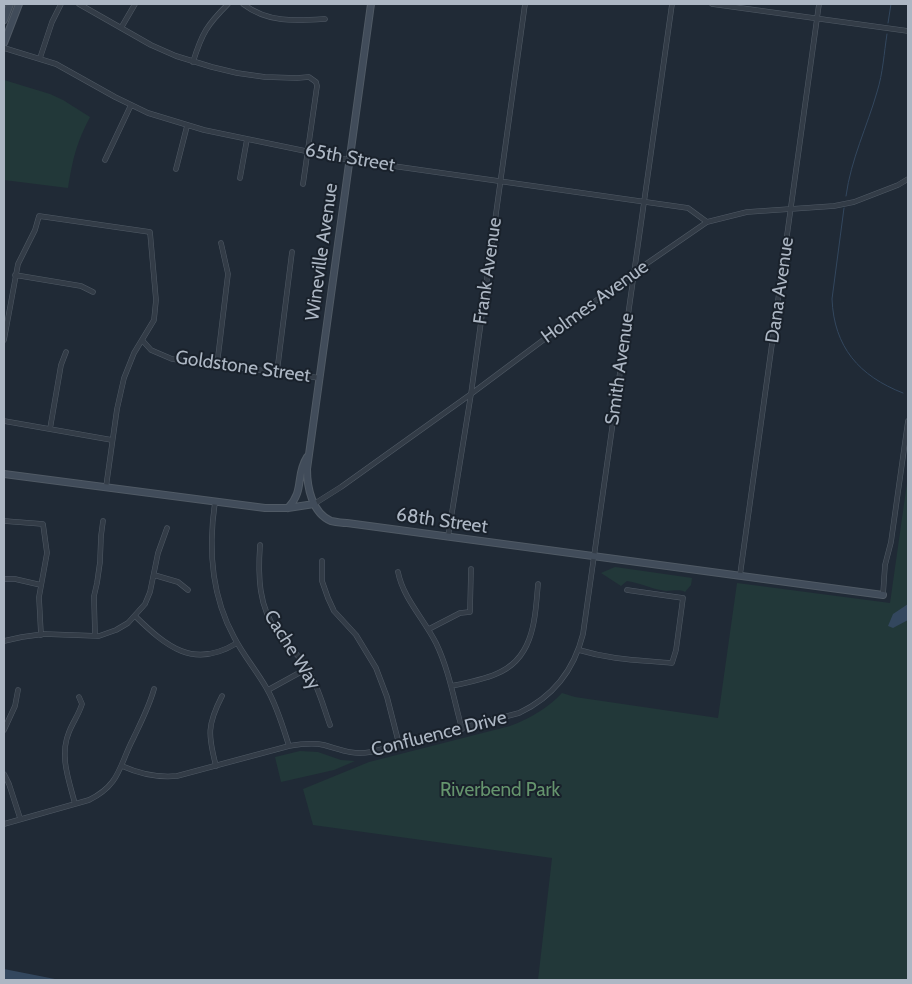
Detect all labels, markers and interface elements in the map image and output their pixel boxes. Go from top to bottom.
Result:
street label: 65th Street [303,139,397,177]
street label: Wineville Avenue [301,182,343,322]
street label: Frank Avenue [469,216,507,326]
street label: Dana Avenue [761,235,799,345]
street label: Holmes Avenue [537,255,653,349]
street label: Smith Avenue [601,312,639,426]
street label: Goldstone Street [174,346,312,388]
street label: 68th Street [395,503,489,539]
street label: Cache Way [259,606,325,694]
street label: Confluence Drive [369,706,509,762]
park label: Riverbend Park [440,779,560,801]

